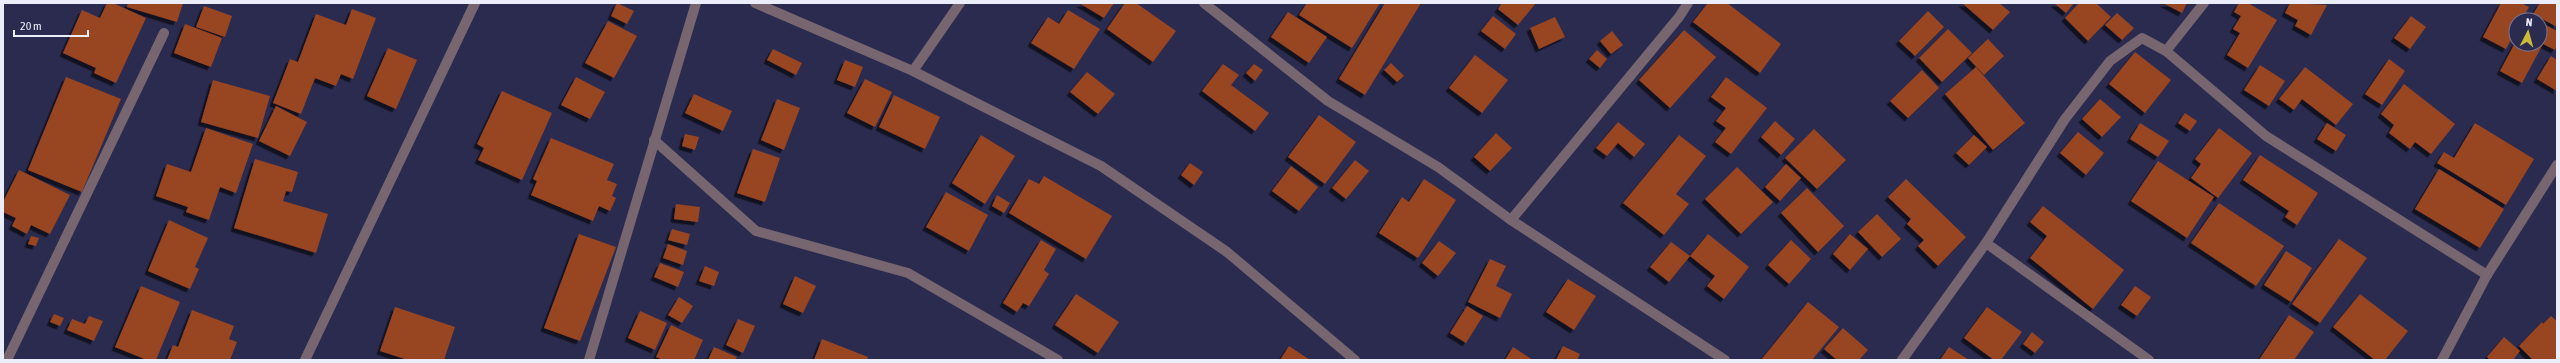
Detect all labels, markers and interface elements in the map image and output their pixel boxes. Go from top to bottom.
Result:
scale bar [14,12,88,38]
north arrow [2508,12,2548,52]
text: N [2525,16,2533,28]
text: 20 m [20,19,42,33]

